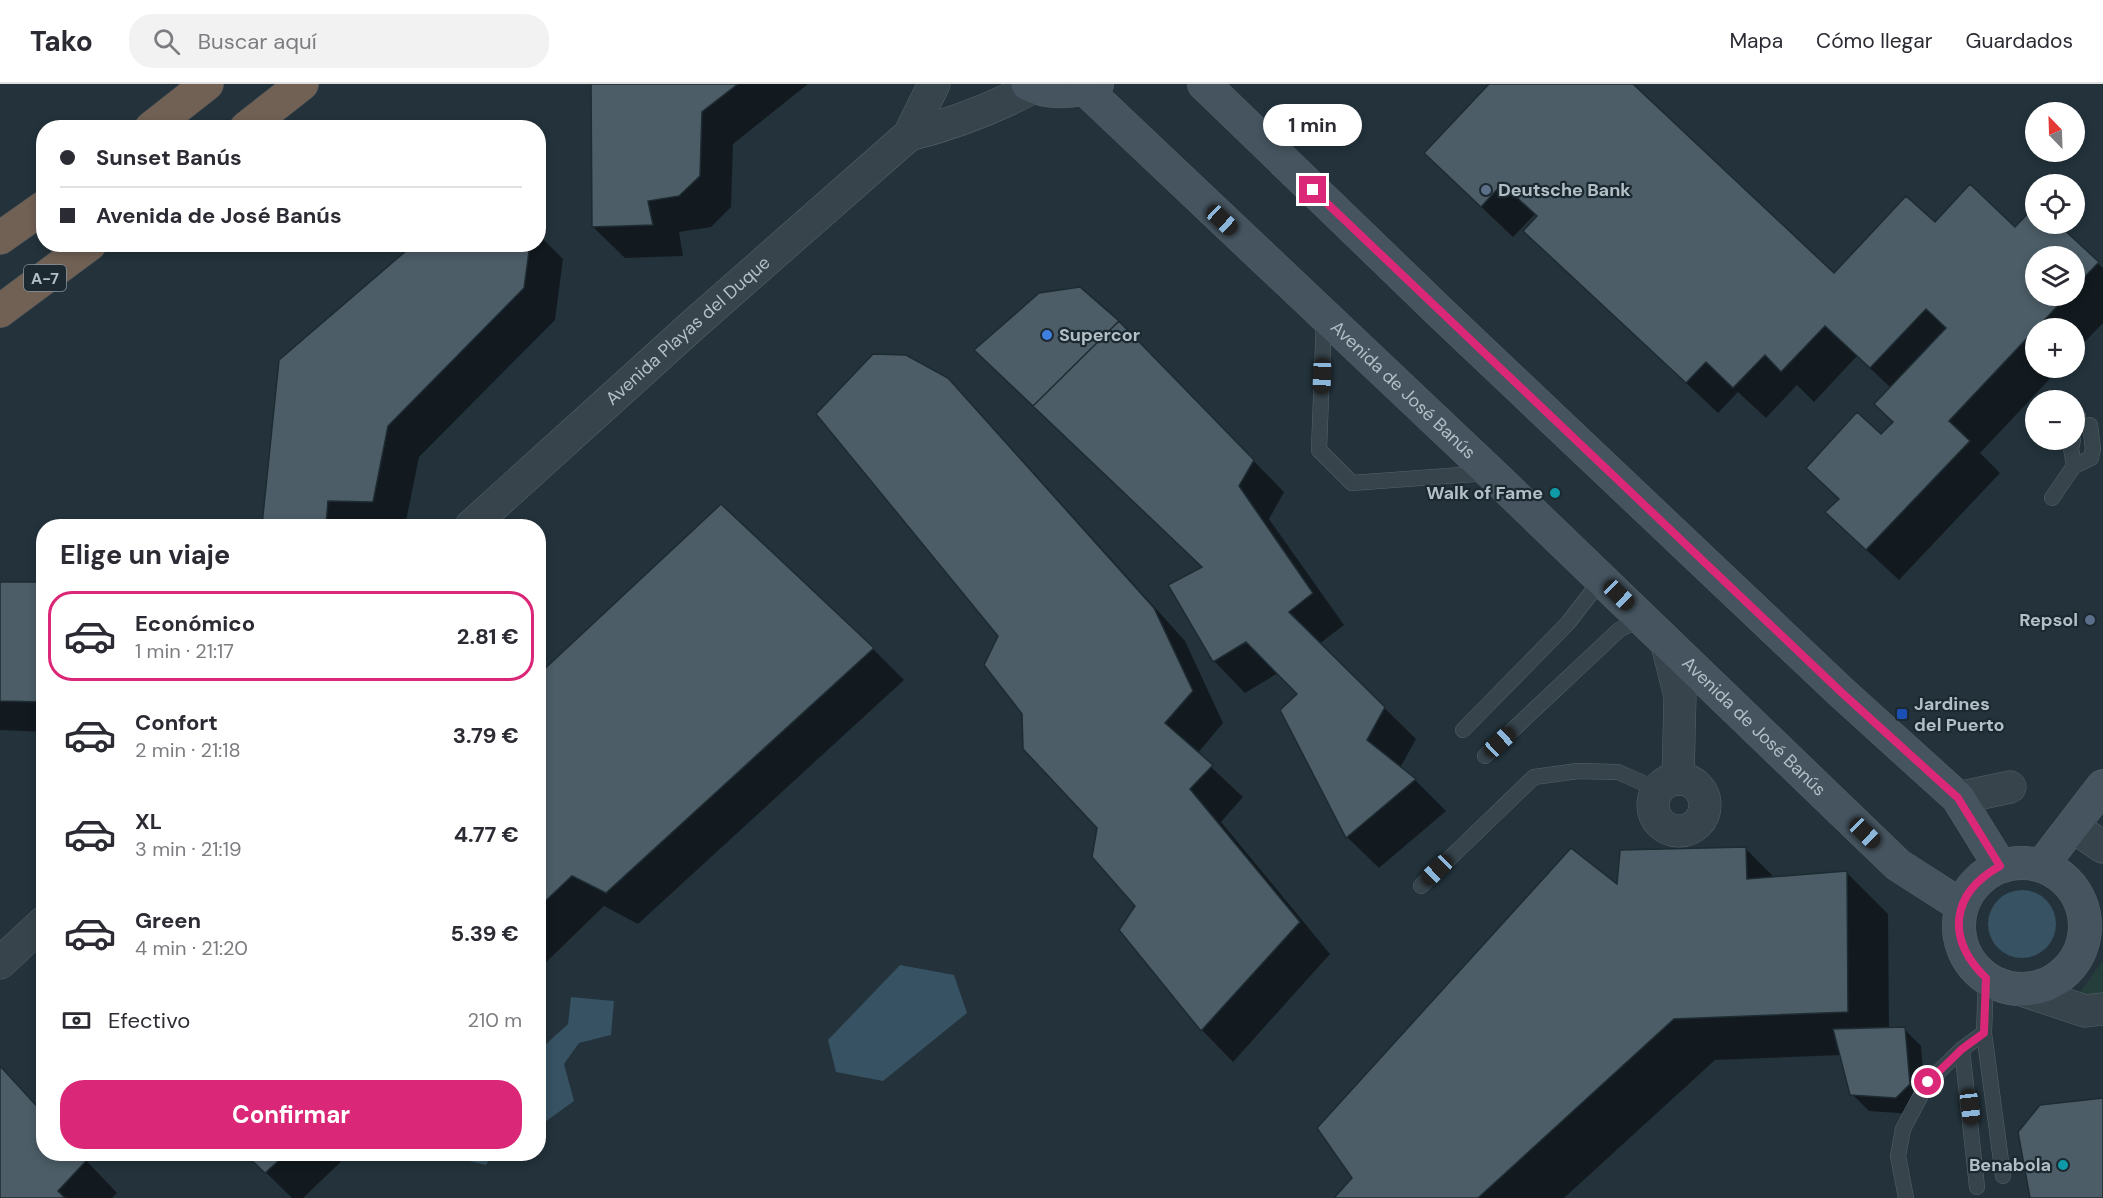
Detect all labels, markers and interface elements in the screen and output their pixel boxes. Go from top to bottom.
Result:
search box [129,14,549,68]
text: Tako [30,23,93,60]
icon: search [150,25,183,58]
text: Buscar aquí [198,27,317,56]
text: Mapa [1729,27,1783,55]
text: Cómo llegar [1816,27,1933,55]
text: Guardados [1966,27,2073,55]
north arrow [2025,102,2085,162]
map controls [2025,102,2085,450]
callout: 1 min [1264,103,1362,145]
text: 1 min [1288,112,1337,138]
text: Sunset Banús [96,143,242,172]
button: locate [2025,174,2085,234]
route end [1299,176,1326,203]
place label: Deutsche Bank [1498,178,1631,202]
marker: Deutsche Bank [1479,183,1493,197]
text: Avenida de José Banús [96,201,342,230]
car [1203,201,1241,239]
button: layers [2025,246,2085,306]
street label: Avenida Playas del Duque [600,251,775,410]
road number: A-7 [24,265,66,291]
street label: Avenida de José Banús [1325,315,1481,464]
button: + [2025,318,2085,378]
place label: Supercor [1059,323,1140,347]
marker: Supercor [1040,328,1054,342]
car [1312,358,1332,394]
button: − [2025,390,2085,450]
place label: Walk of Fame [1426,481,1543,505]
marker: Walk of Fame [1548,486,1562,500]
text: Elige un viaje [60,537,230,572]
car [1600,576,1638,614]
place label: Repsol [2019,608,2078,632]
icon: car [63,609,117,663]
text: Económico [135,609,255,638]
marker: Repsol [2083,613,2097,627]
text: 2.81 € [457,622,519,651]
text: 1 min · 21:17 [135,638,234,664]
street label: Avenida de José Banús [1677,651,1831,801]
place label: Jardines del Puerto [1914,692,2005,737]
marker: Jardines del Puerto [1895,707,1909,721]
icon: car [63,708,117,762]
text: Confort [135,708,218,737]
text: 3.79 € [453,721,519,750]
car [1481,723,1519,761]
text: 2 min · 21:18 [135,737,241,763]
icon: car [63,807,117,861]
text: XL [135,807,162,836]
car [1846,814,1884,852]
text: 4.77 € [454,820,519,849]
text: 3 min · 21:19 [135,836,241,862]
car [1418,851,1456,889]
icon: car [63,906,117,960]
text: Green [135,906,201,935]
text: 5.39 € [451,919,519,948]
text: 4 min · 21:20 [135,935,248,961]
icon: cash [60,1004,93,1037]
text: Efectivo [108,1006,190,1035]
text: 210 m [467,1007,522,1033]
route start [1914,1068,1941,1095]
button: Confirmar [60,1080,522,1149]
car [1959,1088,1981,1126]
place label: Benabola [1969,1153,2051,1177]
marker: Benabola [2056,1158,2070,1172]

